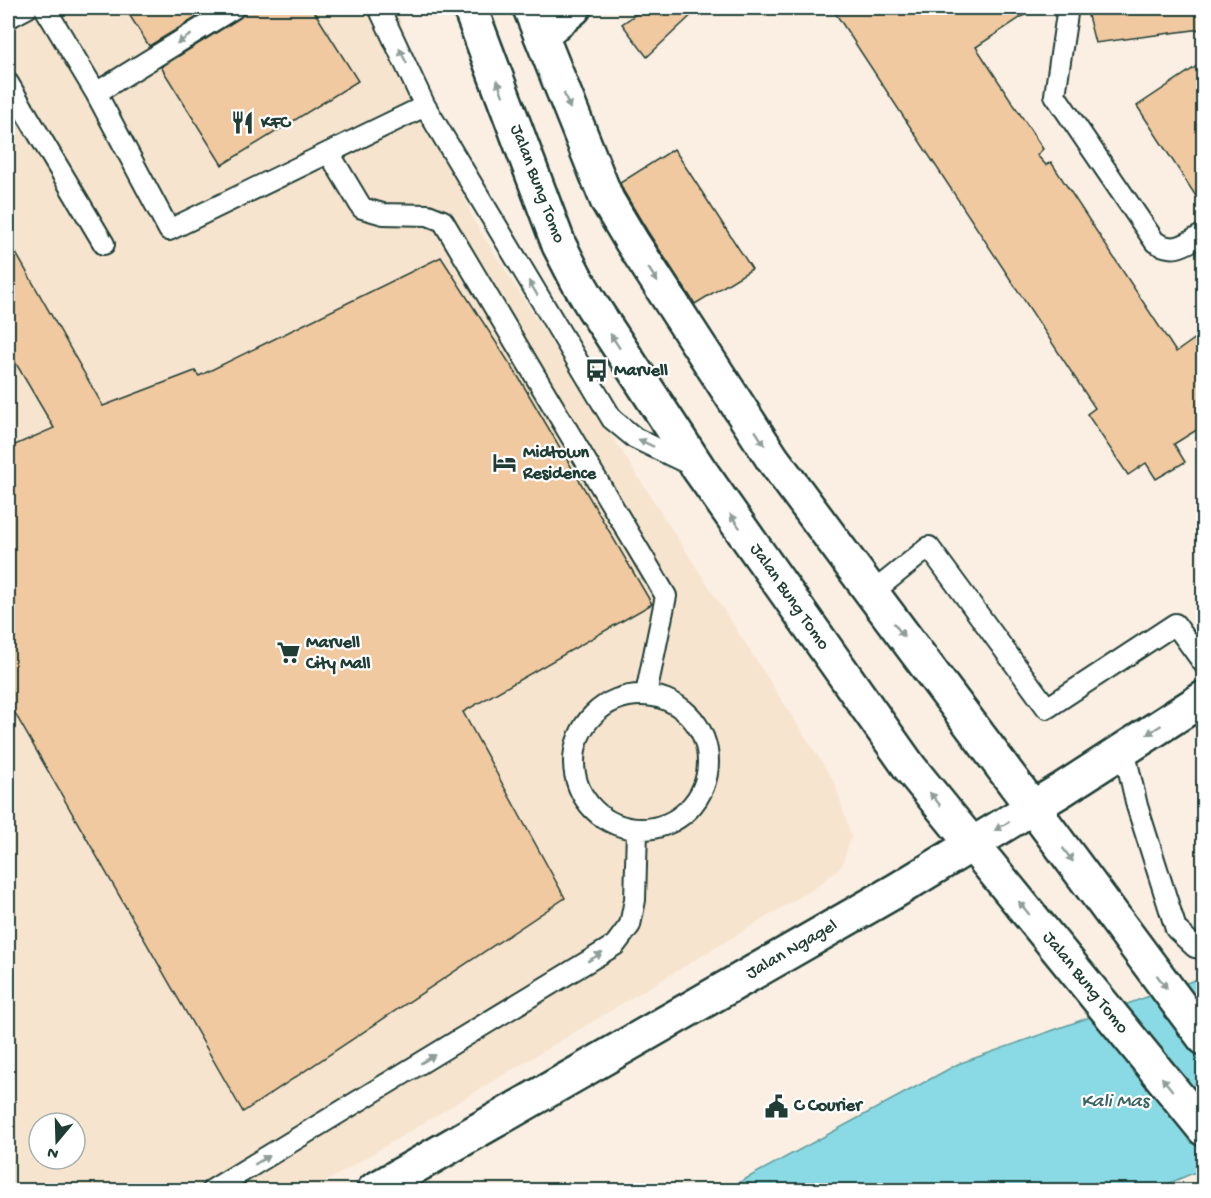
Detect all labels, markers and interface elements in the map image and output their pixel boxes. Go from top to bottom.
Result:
one-way arrow [176,33,192,44]
one-way arrow [398,48,407,65]
one-way arrow [495,79,505,97]
one-way arrow [563,92,572,110]
restaurant icon: KFC [230,110,256,136]
place label: KFC [260,113,292,134]
street label: Jalan Bung Tomo [505,122,569,246]
one-way arrow [648,267,659,283]
one-way arrow [528,280,539,296]
one-way arrow [609,334,621,350]
bus stop icon: Marvell [583,358,609,384]
place label: Marvell [614,361,668,382]
one-way arrow [754,430,766,446]
one-way arrow [638,439,655,448]
place label: Midtown Residence [522,443,597,485]
hotel icon: Midtown Residence [492,450,518,476]
one-way arrow [729,513,741,529]
street label: Jalan Bung Tomo [744,540,834,654]
one-way arrow [893,622,906,638]
place label: Marvell City Mall [305,633,371,675]
supermarket icon: Marvell City Mall [275,640,301,666]
one-way arrow [1146,724,1162,735]
one-way arrow [929,791,941,806]
one-way arrow [993,821,1010,831]
one-way arrow [1062,846,1074,862]
one-way arrow [1017,900,1030,916]
street label: Jalan Ngagel [743,915,841,985]
street label: Jalan Bung Tomo [1037,928,1133,1038]
one-way arrow [587,952,603,963]
one-way arrow [1155,974,1167,989]
one-way arrow [420,1053,436,1064]
one-way arrow [1160,1076,1173,1092]
water label: Kali Mas [1081,1091,1151,1114]
public building icon: C Courier [763,1093,789,1119]
place label: C Courier [793,1096,864,1117]
north arrow [27,1111,87,1171]
text: N [45,1141,61,1163]
one-way arrow [254,1155,270,1166]

